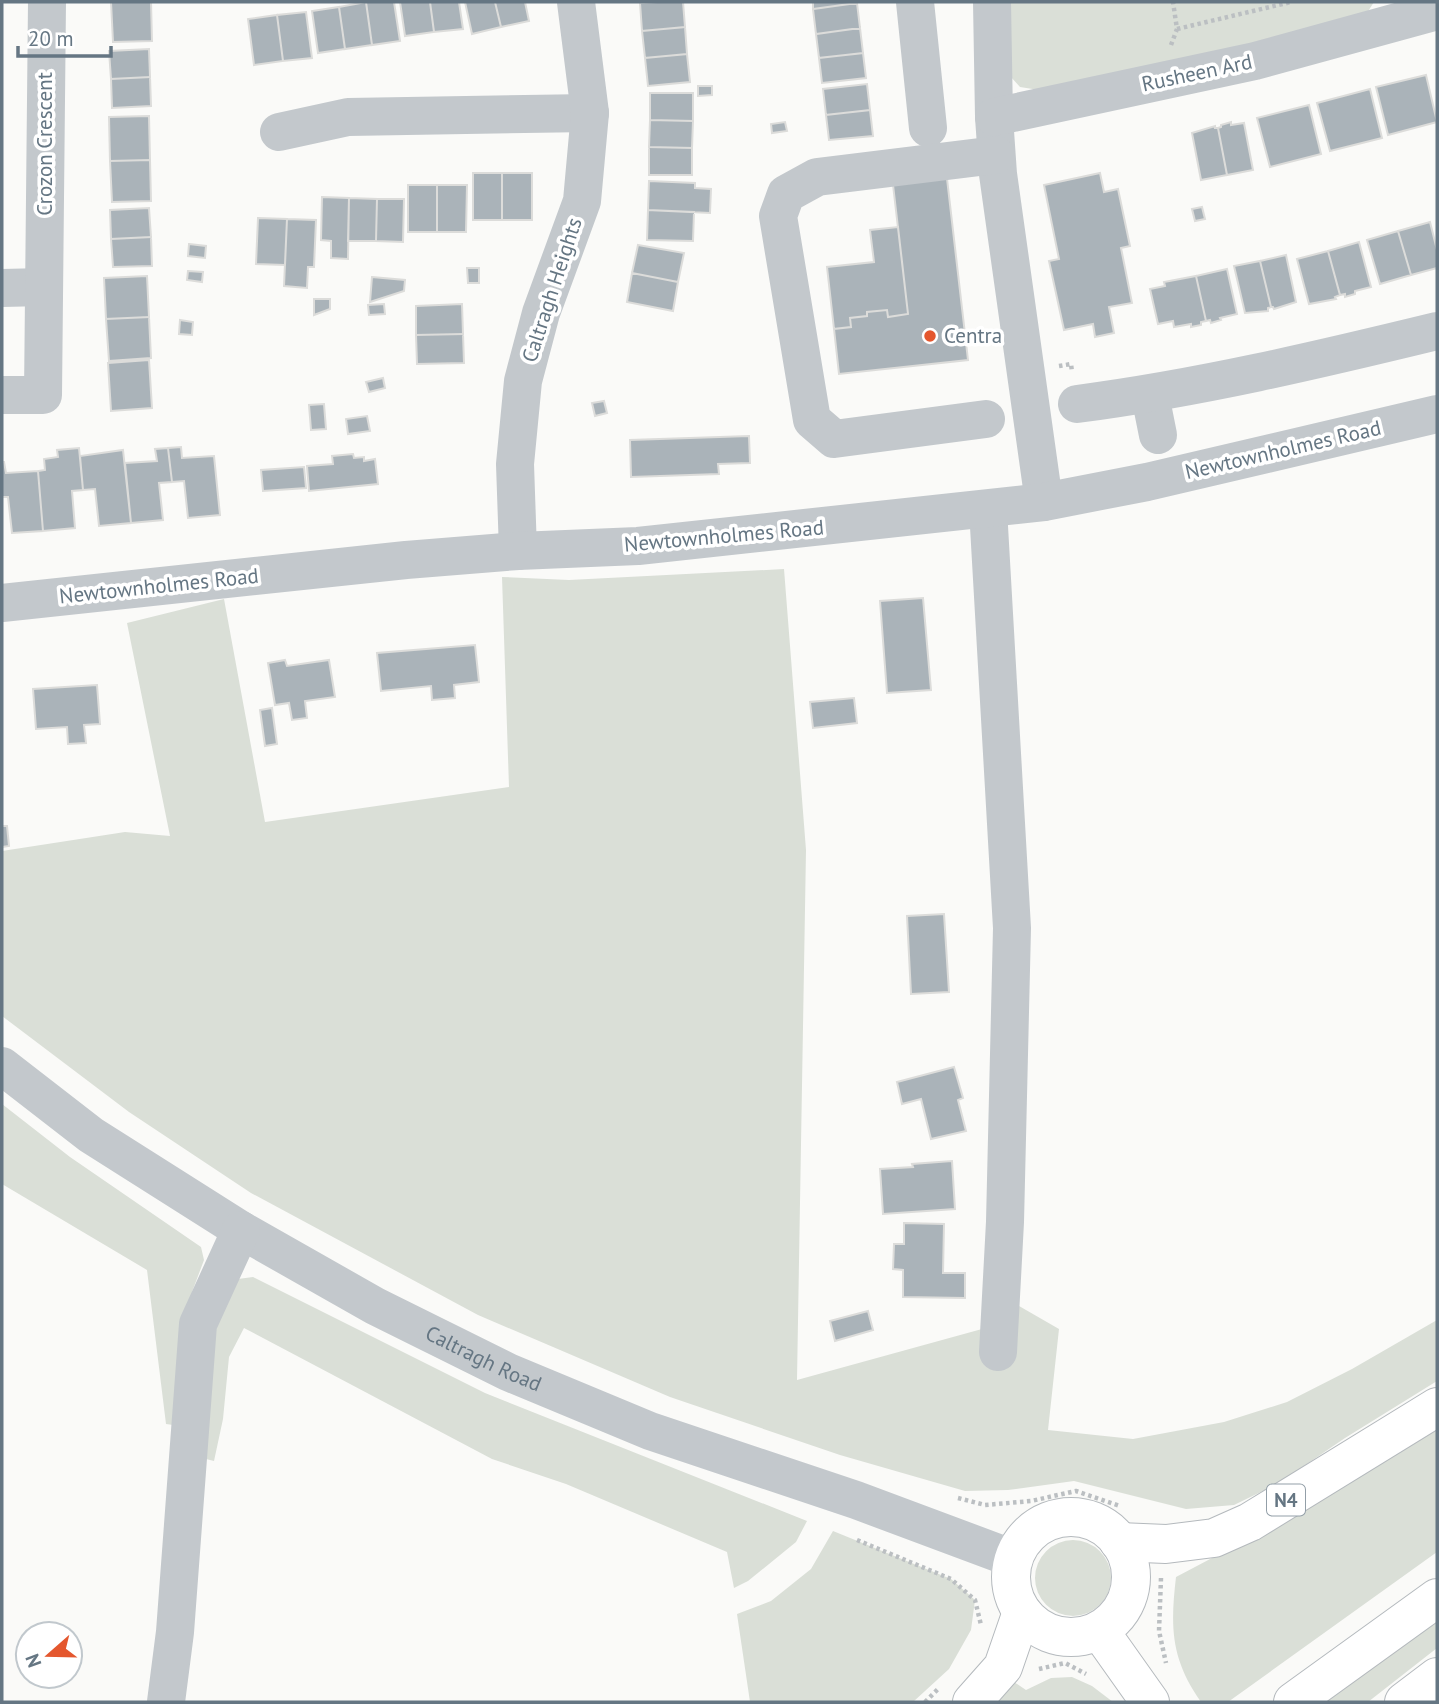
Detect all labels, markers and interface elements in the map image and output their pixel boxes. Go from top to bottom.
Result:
scale bar [18,14,110,58]
text: 20 m [28,25,74,52]
street label: Rusheen Ard [1139,48,1255,97]
street label: Crozon Crescent [31,72,58,216]
street label: Caltragh Heights [515,214,588,366]
place label: Centra [944,322,1002,349]
marker: Centra [922,328,938,344]
street label: Newtownholmes Road [1182,414,1384,485]
street label: Newtownholmes Road [623,513,825,558]
street label: Newtownholmes Road [58,562,260,609]
street label: Caltragh Road [421,1319,546,1398]
road number: N4 [1267,1484,1305,1516]
north arrow [14,1620,84,1690]
text: N [20,1651,46,1671]

